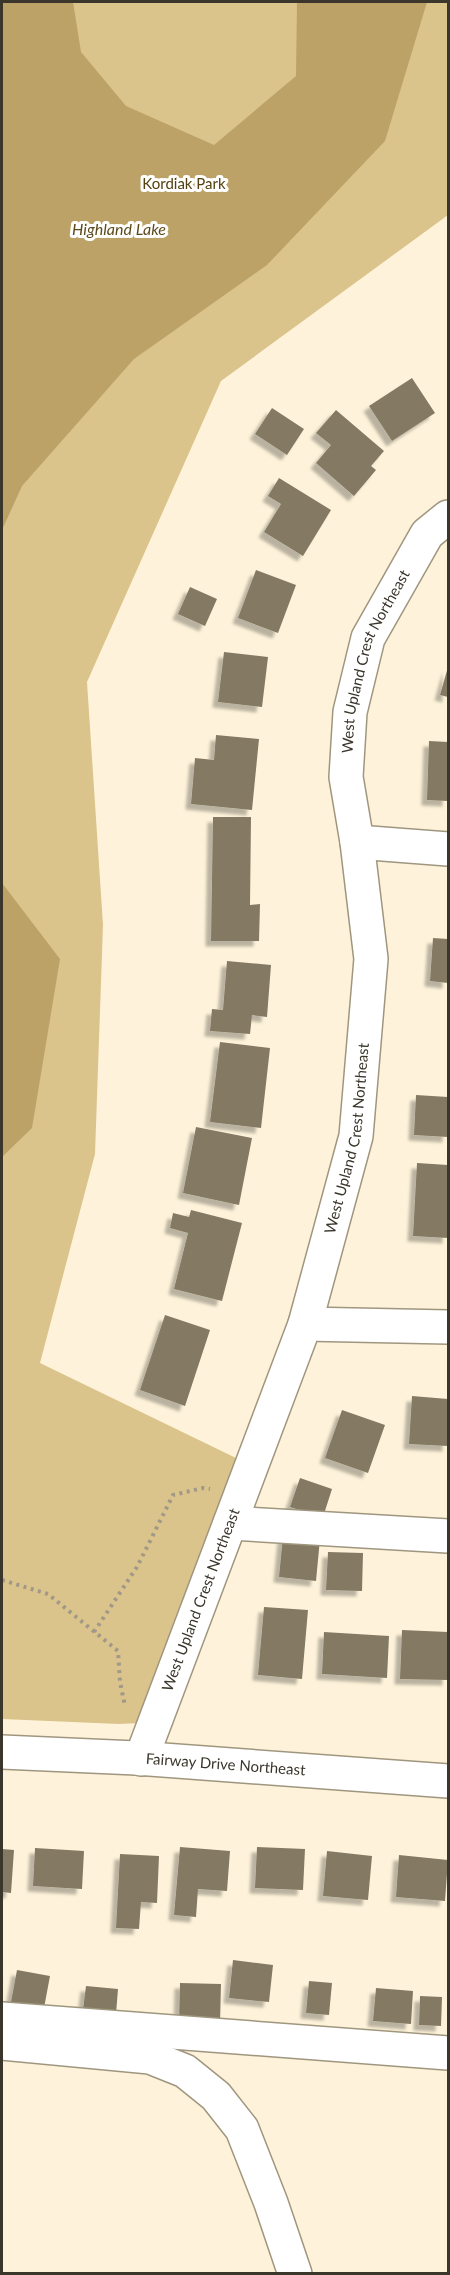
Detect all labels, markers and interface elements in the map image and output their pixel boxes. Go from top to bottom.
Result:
park label: Kordiak Park [142,174,226,192]
water label: Highland Lake [72,219,166,238]
street label: West Upland Crest Northeast [337,566,413,754]
street label: West Upland Crest Northeast [320,1041,372,1235]
street label: West Upland Crest Northeast [157,1505,243,1694]
street label: Fairway Drive Northeast [145,1749,307,1779]

